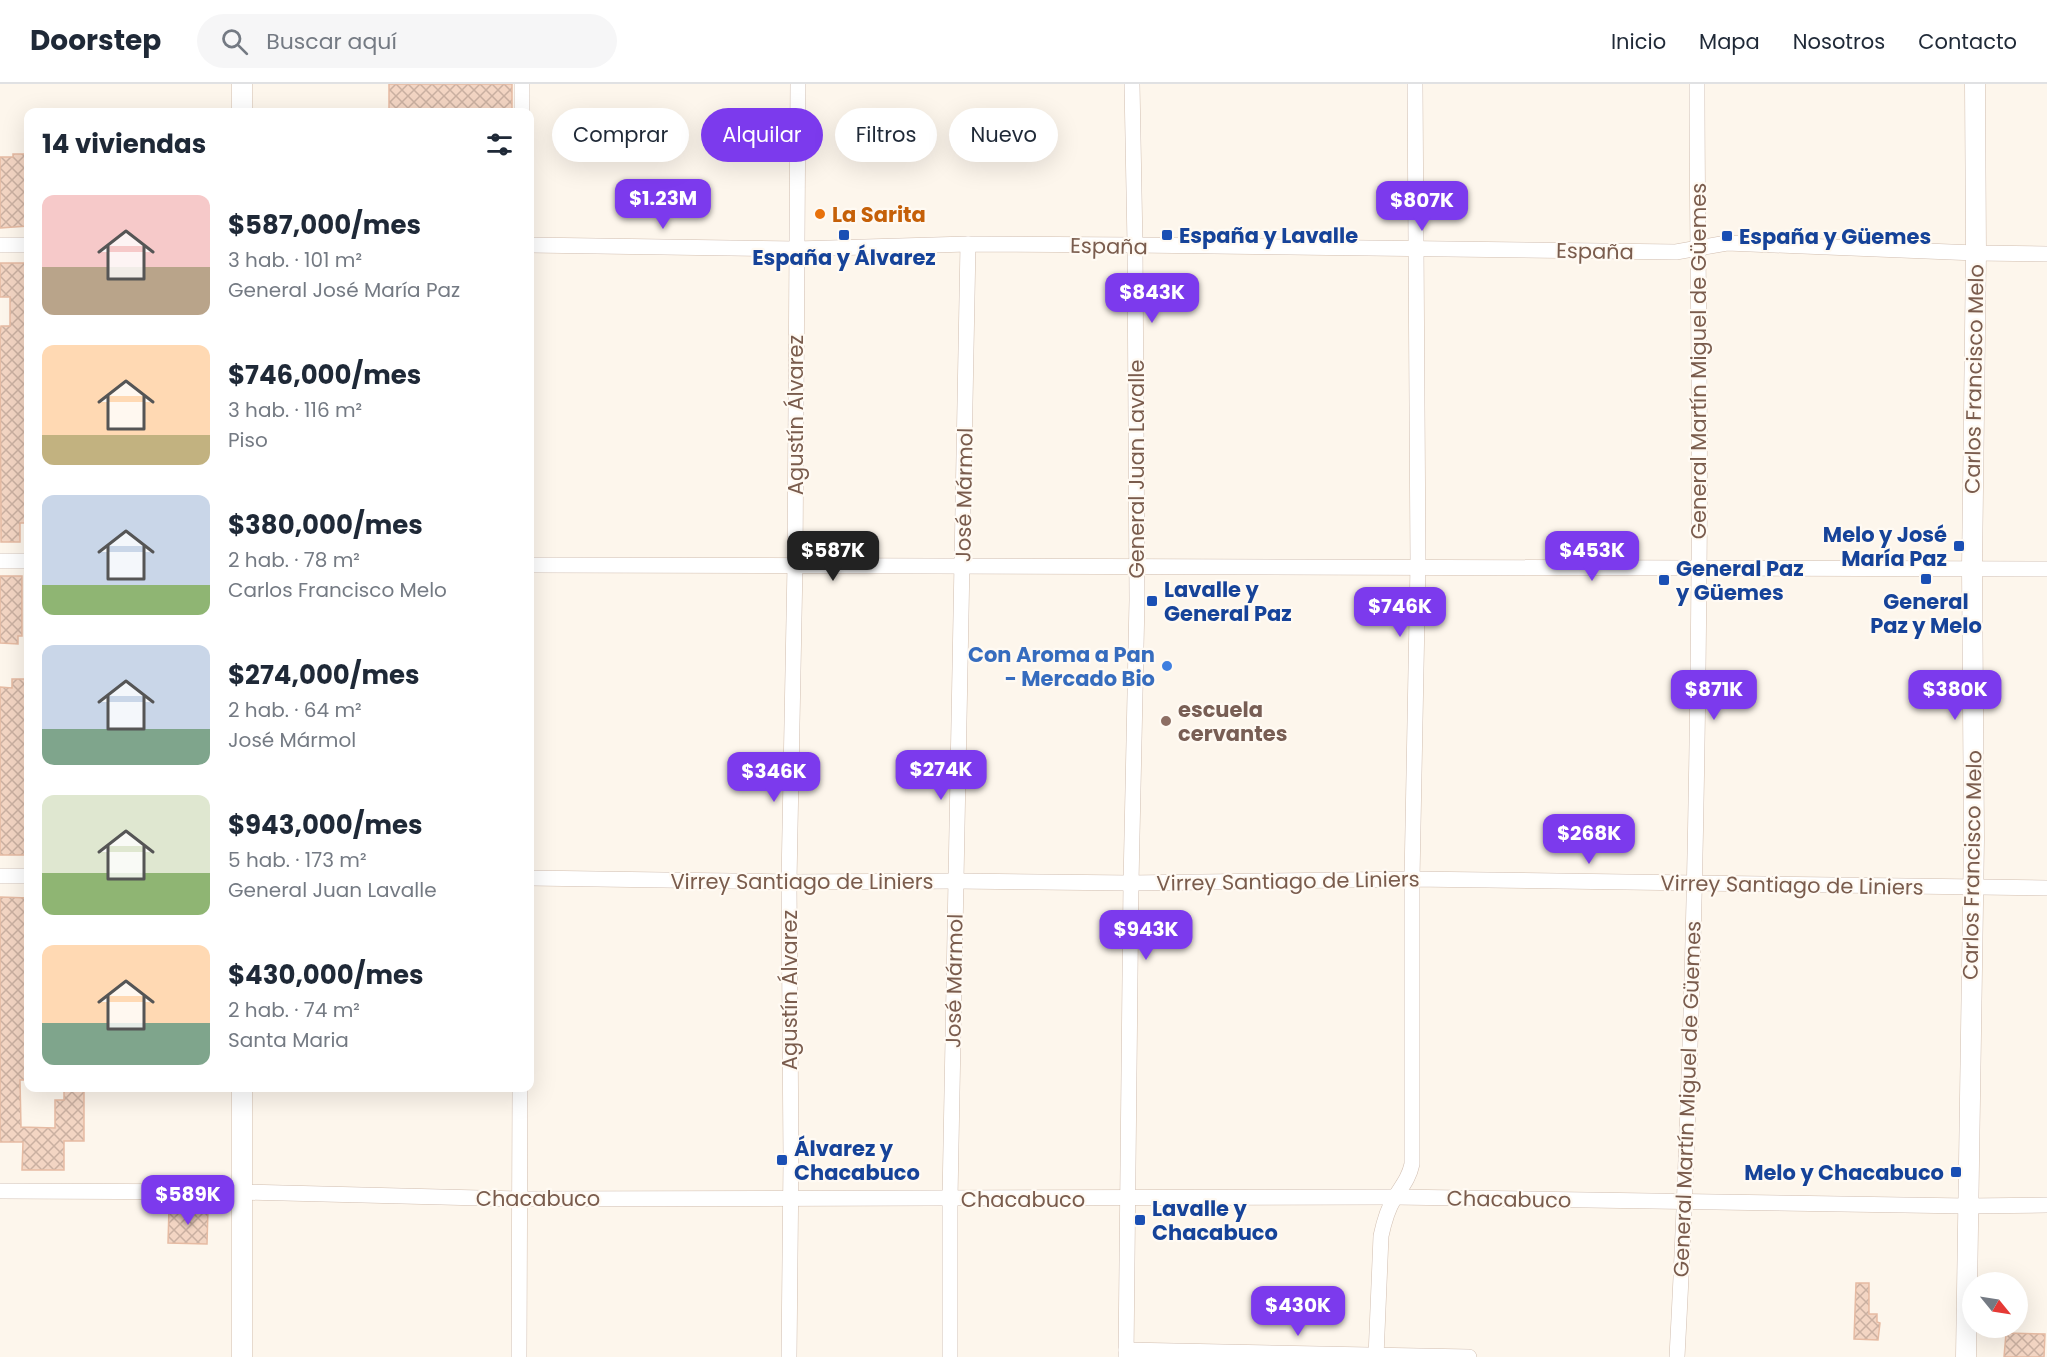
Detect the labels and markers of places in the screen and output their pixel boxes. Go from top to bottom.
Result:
pin: $1.23M [614,179,712,230]
pin: $807K [1380,181,1464,232]
place label: La Sarita [832,200,926,229]
marker: La Sarita [813,207,827,221]
place label: España y Lavalle [1179,221,1358,250]
place label: España y Güemes [1739,222,1931,251]
marker: España y Álvarez [837,228,851,242]
marker: España y Lavalle [1160,228,1174,242]
marker: España y Güemes [1720,229,1734,243]
place label: España y Álvarez [752,243,936,272]
pin: $843K [1110,273,1194,324]
place label: Melo y José María Paz [1823,520,1947,573]
pin: $587K [791,531,875,582]
pin: $453K [1550,531,1634,582]
marker: Melo y José María Paz [1952,539,1966,553]
place label: General Paz y Güemes [1675,554,1804,607]
marker: General Paz y Melo [1919,572,1933,586]
marker: General Paz y Güemes [1657,573,1671,587]
place label: Lavalle y General Paz [1164,575,1292,628]
pin: $746K [1358,587,1442,638]
place label: General Paz y Melo [1870,587,1982,640]
marker: Lavalle y General Paz [1145,594,1159,608]
place label: Con Aroma a Pan - Mercado Bio [968,640,1155,693]
marker: Con Aroma a Pan - Mercado Bio [1160,659,1174,673]
pin: $871K [1672,670,1756,721]
pin: $380K [1913,670,1997,721]
place label: escuela cervantes [1178,695,1287,748]
marker: escuela cervantes [1159,714,1173,728]
pin: $274K [899,750,983,801]
pin: $346K [732,752,816,803]
pin: $268K [1547,814,1631,865]
pin: $943K [1104,910,1188,961]
place label: Álvarez y Chacabuco [794,1134,920,1187]
marker: Álvarez y Chacabuco [775,1153,789,1167]
place label: Melo y Chacabuco [1744,1158,1944,1187]
marker: Melo y Chacabuco [1949,1165,1963,1179]
pin: $589K [146,1175,230,1226]
place label: Lavalle y Chacabuco [1152,1194,1278,1247]
marker: Lavalle y Chacabuco [1133,1213,1147,1227]
pin: $430K [1256,1286,1340,1337]

